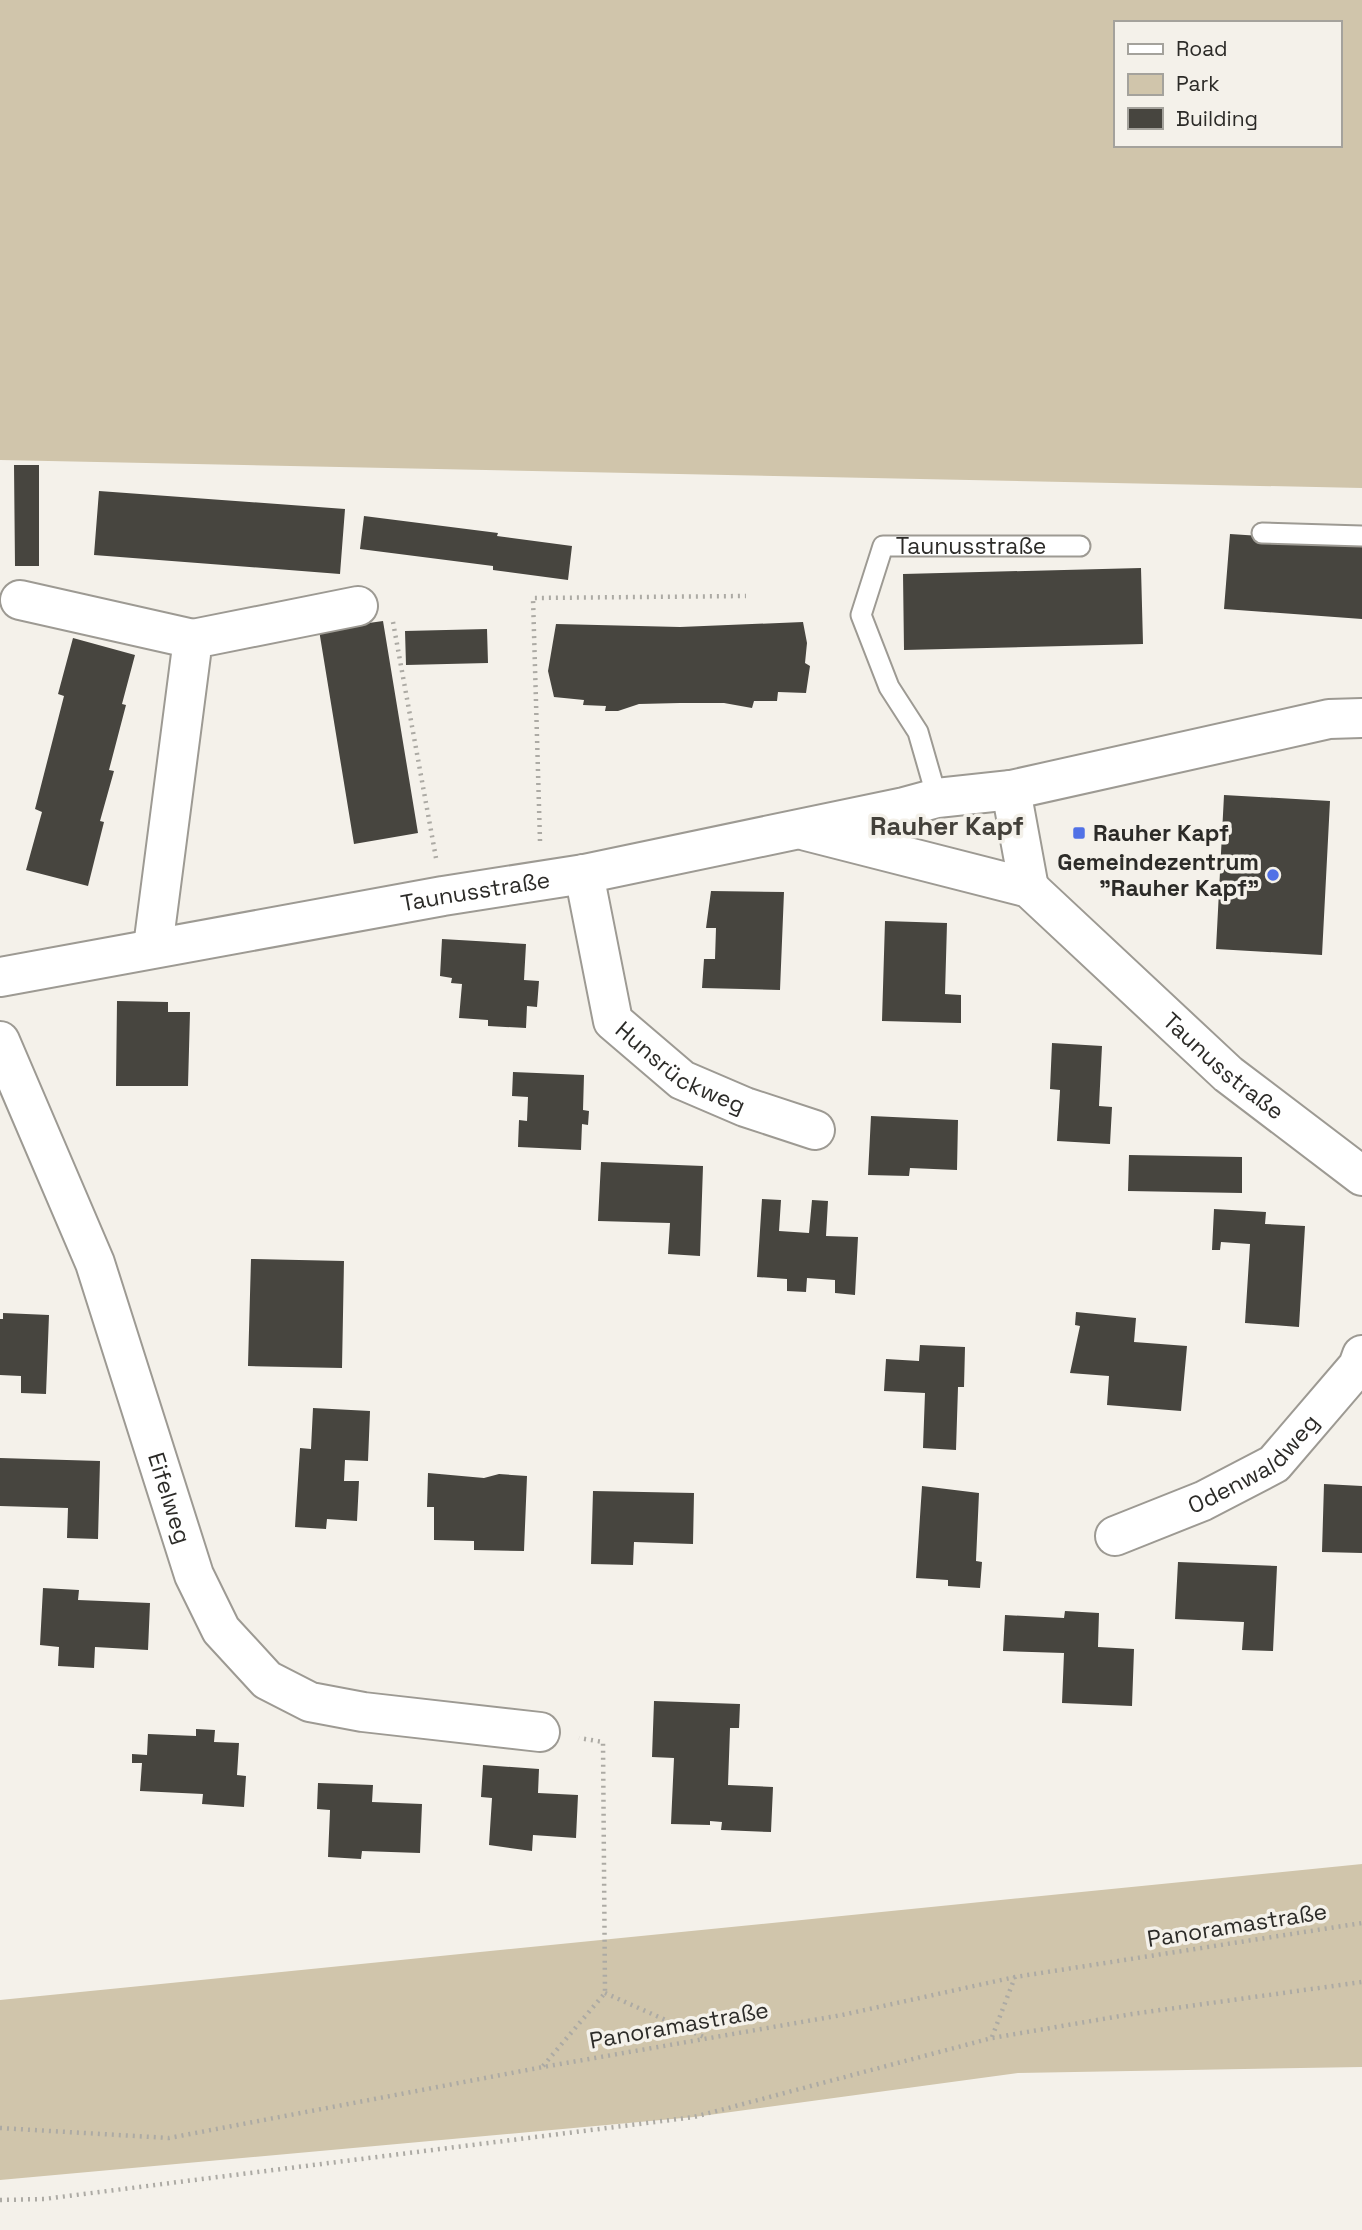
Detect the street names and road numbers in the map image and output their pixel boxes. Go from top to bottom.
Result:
street label: Taunusstraße [896,531,1046,561]
street label: Taunusstraße [398,865,552,918]
street label: Taunusstraße [1156,1006,1290,1126]
street label: Hunsrückweg [609,1015,750,1121]
street label: Odenwaldweg [1184,1408,1325,1520]
street label: Eifelweg [141,1449,198,1547]
street label: Panoramastraße [1145,1896,1329,1954]
street label: Panoramastraße [587,1994,771,2056]

